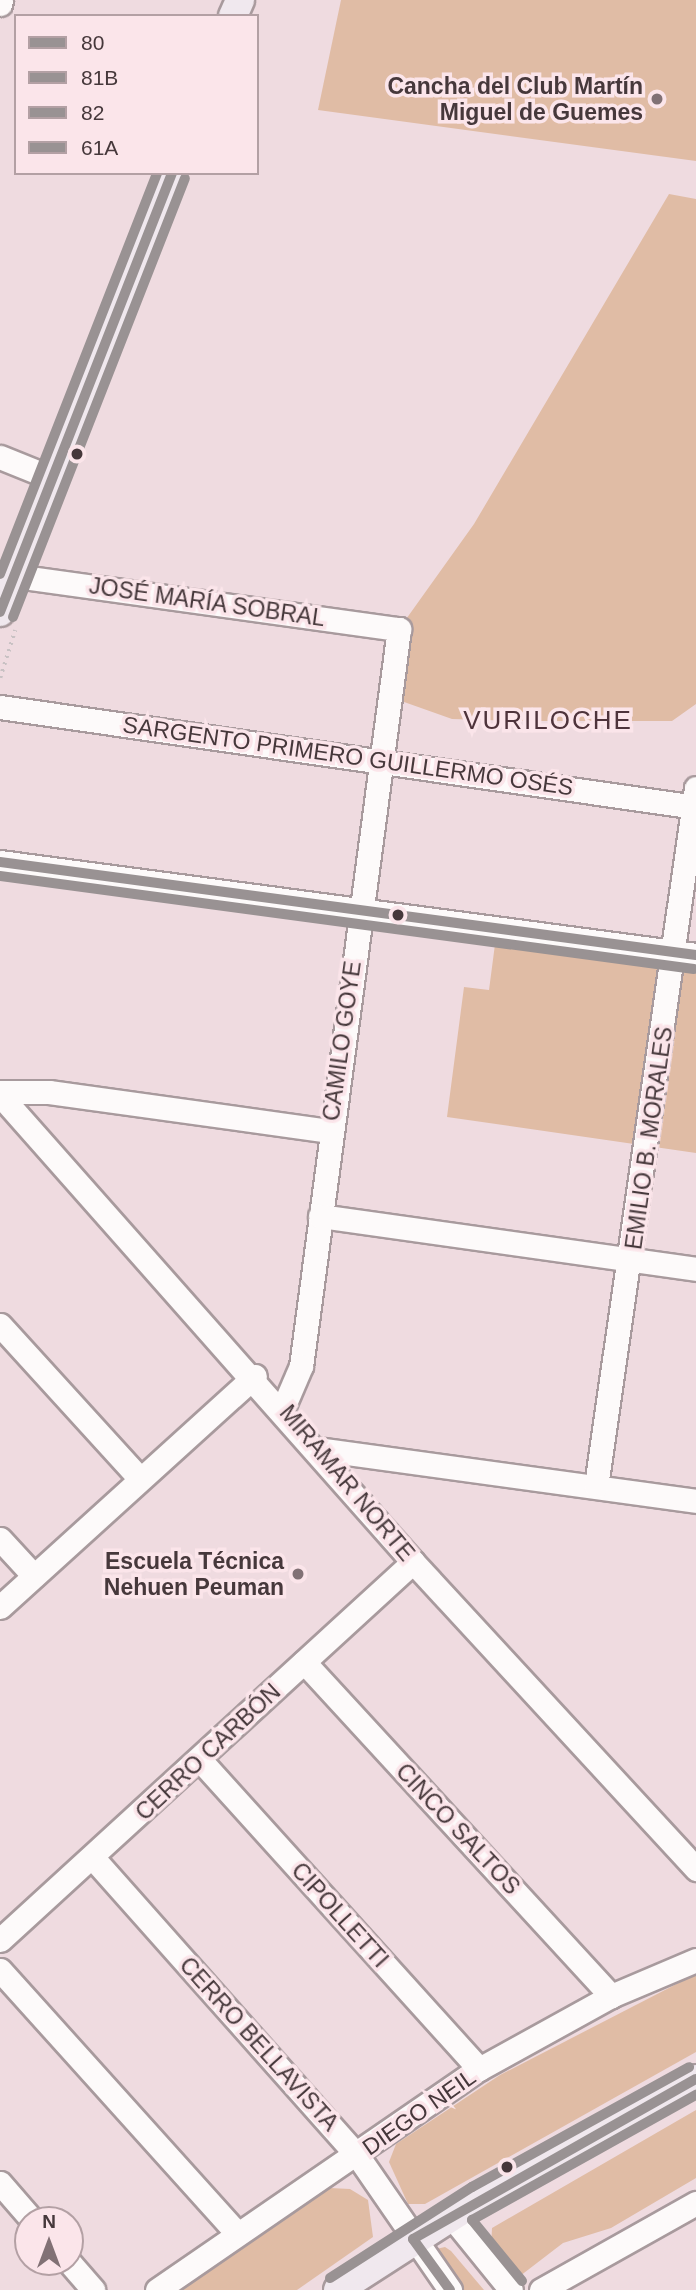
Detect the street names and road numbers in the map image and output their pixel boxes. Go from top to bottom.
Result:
street label: JOSÉ MARÍA SOBRAL [87,572,327,632]
street label: SARGENTO PRIMERO GUILLERMO OSÉS [121,711,575,801]
street label: CAMILO GOYE [317,959,367,1123]
street label: EMILIO B. MORALES [620,1025,678,1251]
street label: MIRAMAR NORTE [274,1399,420,1567]
street label: CERRO CARBÓN [130,1678,286,1826]
street label: CINCO SALTOS [390,1758,526,1900]
street label: CIPOLLETTI [286,1857,394,1973]
street label: CERRO BELLAVISTA [174,1951,344,2137]
street label: DIEGO NEIL [357,2063,481,2161]

